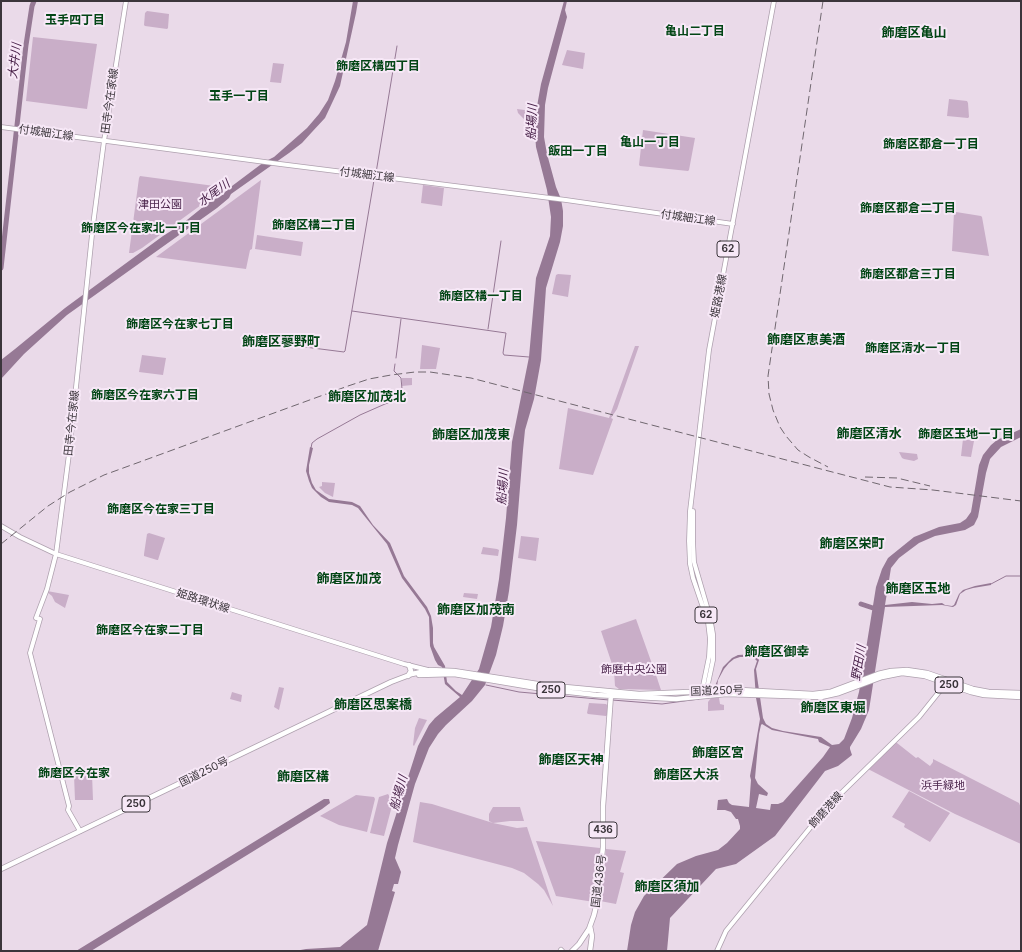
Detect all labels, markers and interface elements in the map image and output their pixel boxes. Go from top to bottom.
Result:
district label: 玉手四丁目 [45,13,105,27]
district label: 亀山二丁目 [665,24,725,38]
district label: 飾磨区亀山 [882,25,946,41]
water label: 大井川 [6,42,24,80]
district label: 飾磨区構四丁目 [336,59,420,73]
street label: 田寺今在家線 [99,67,121,135]
district label: 玉手一丁目 [209,89,269,103]
water label: 船場川 [524,104,540,140]
street label: 付城細江線 [18,123,74,143]
district label: 亀山一丁目 [620,135,680,149]
district label: 飾磨区都倉一丁目 [883,137,979,151]
district label: 飯田一丁目 [548,144,608,158]
street label: 付城細江線 [339,165,395,185]
water label: 水尾川 [195,177,233,209]
park label: 津田公園 [138,198,182,212]
district label: 飾磨区都倉二丁目 [860,201,956,215]
street label: 付城細江線 [660,208,716,228]
district label: 飾磨区構二丁目 [272,218,356,232]
district label: 飾磨区今在家北一丁目 [81,221,201,235]
road number: 62 [717,241,739,257]
district label: 飾磨区都倉三丁目 [860,267,956,281]
street label: 姫路港線 [708,273,730,319]
district label: 飾磨区構一丁目 [439,289,523,303]
district label: 飾磨区今在家七丁目 [126,317,234,331]
district label: 飾磨区恵美酒 [767,332,845,348]
district label: 飾磨区蓼野町 [242,334,320,350]
district label: 飾磨区清水一丁目 [865,341,961,355]
district label: 飾磨区今在家六丁目 [91,388,199,402]
street label: 田寺今在家線 [62,389,82,457]
district label: 飾磨区加茂北 [328,389,406,405]
district label: 飾磨区清水 [837,426,901,442]
district label: 飾磨区加茂東 [432,427,510,443]
district label: 飾磨区玉地一丁目 [918,427,1014,441]
water label: 船場川 [495,469,511,505]
district label: 飾磨区今在家三丁目 [107,502,215,516]
district label: 飾磨区栄町 [820,536,884,552]
district label: 飾磨区加茂 [317,571,381,587]
district label: 飾磨区玉地 [886,581,950,597]
street label: 姫路環状線 [175,586,231,616]
district label: 飾磨区加茂南 [437,602,515,618]
road number: 62 [695,607,717,623]
district label: 飾磨区今在家二丁目 [96,623,204,637]
district label: 飾磨区御幸 [745,644,809,660]
water label: 野田川 [849,644,869,682]
park label: 飾磨中央公園 [601,663,667,677]
road number: 250 [935,677,963,693]
road number: 250 [537,682,565,698]
street label: 国道250号 [690,683,744,699]
district label: 飾磨区思案橋 [334,697,412,713]
district label: 飾磨区東堀 [801,700,865,716]
district label: 飾磨区宮 [692,745,744,761]
district label: 飾磨区天神 [539,752,603,768]
street label: 国道250号 [177,754,231,790]
district label: 飾磨区今在家 [38,766,110,780]
district label: 飾磨区大浜 [654,767,718,783]
district label: 飾磨区構 [277,769,329,785]
water label: 船場川 [387,774,411,812]
park label: 浜手緑地 [921,779,965,793]
street label: 飾磨港線 [806,789,846,831]
road number: 250 [122,796,150,812]
road number: 436 [589,822,617,838]
street label: 国道436号 [589,854,609,908]
district label: 飾磨区須加 [635,879,699,895]

